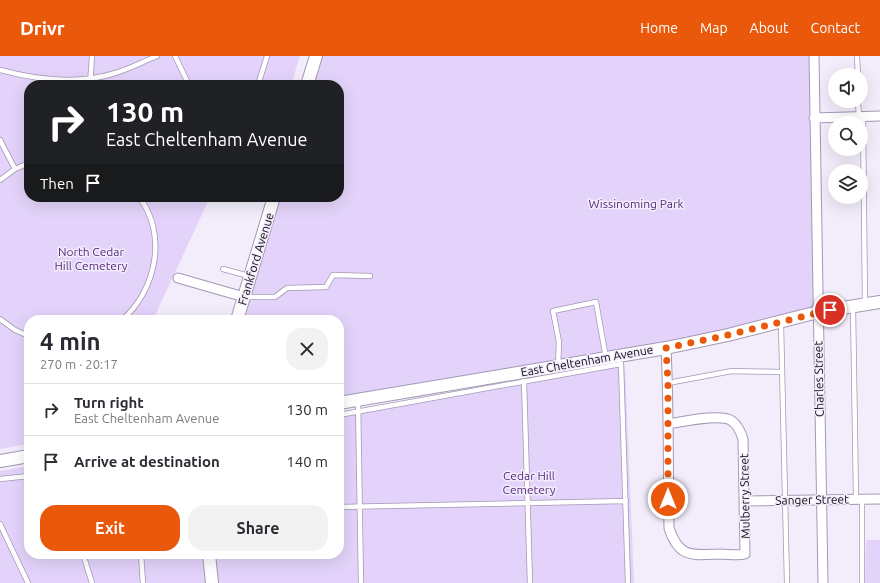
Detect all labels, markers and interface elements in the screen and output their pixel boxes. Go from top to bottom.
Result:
text: Drivr [20,17,65,39]
text: Home [640,20,678,36]
text: Map [700,20,728,36]
text: About [750,20,789,36]
text: Contact [811,20,860,36]
map controls [828,68,868,204]
button: sound [828,68,868,108]
icon: right [40,96,92,148]
text: 130 m [106,96,184,127]
button: search [828,116,868,156]
text: East Cheltenham Avenue [106,129,307,149]
button: layers [828,164,868,204]
icon: arrive [82,172,104,194]
text: Then [40,175,74,192]
park label: Wissinoming Park [588,197,684,210]
street label: Frankford Avenue [235,211,276,307]
park label: North Cedar Hill Cemetery [54,245,128,272]
pin [813,293,847,327]
icon: arrive [819,299,841,321]
text: 4 min [40,328,101,355]
button: close [286,328,328,370]
street label: Charles Street [811,341,826,417]
street label: East Cheltenham Avenue [520,342,654,379]
text: 270 m · 20:17 [40,357,118,371]
text: Turn right [74,394,144,411]
icon: right [40,399,62,421]
text: 130 m [286,401,328,418]
text: East Cheltenham Avenue [74,411,219,425]
icon: arrive [40,451,62,473]
text: Arrive at destination [74,453,220,470]
text: 140 m [286,453,328,470]
street label: Mulberry Street [737,453,752,539]
park label: Cedar Hill Cemetery [503,469,556,496]
position arrow [647,478,689,520]
street label: Sanger Street [775,492,849,507]
button: Exit [40,505,180,551]
button: Share [188,505,328,551]

